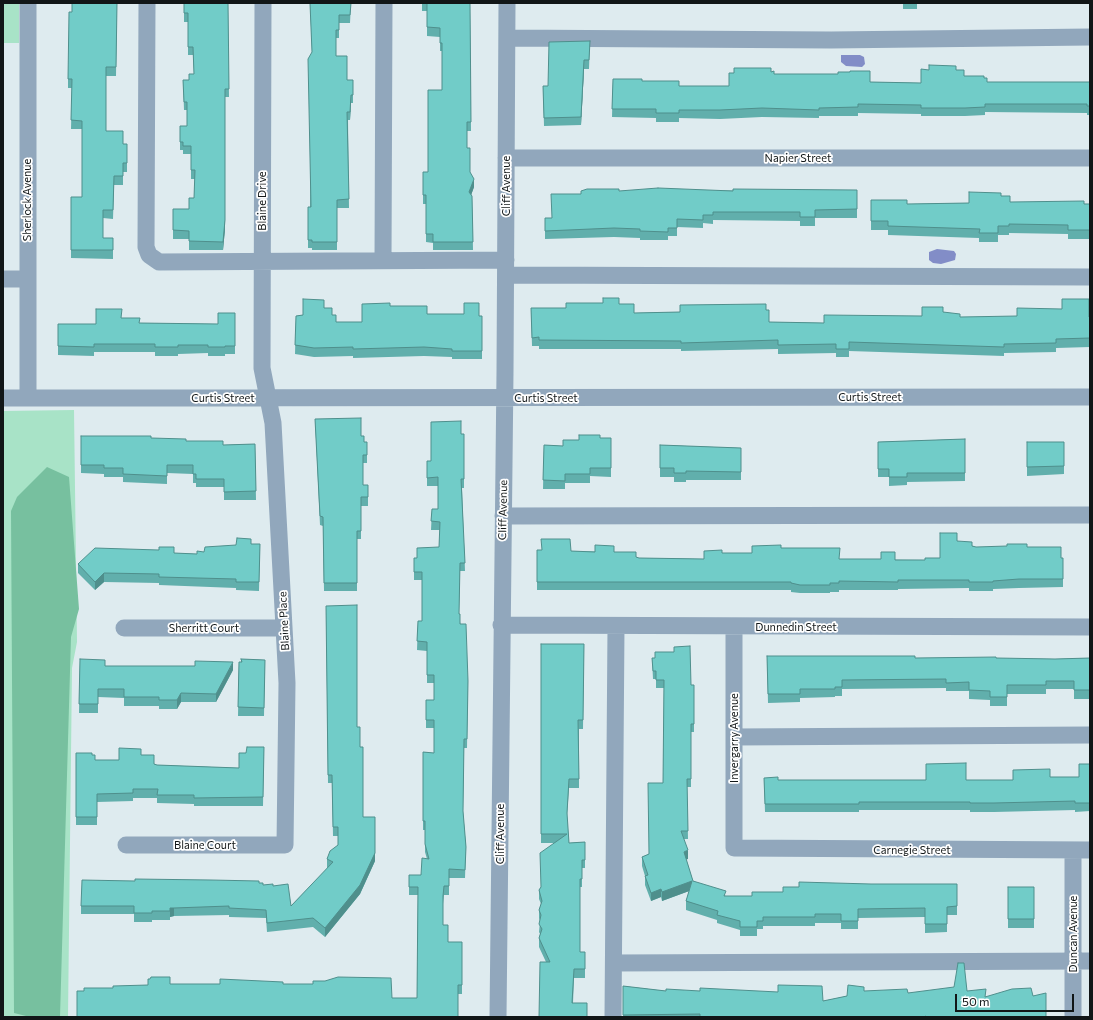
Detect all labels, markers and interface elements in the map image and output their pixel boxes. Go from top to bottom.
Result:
street label: Napier Street [765,151,831,165]
street label: Cliff Avenue [499,156,513,216]
street label: Sherlock Avenue [20,159,34,241]
street label: Blaine Drive [255,171,269,231]
street label: Curtis Street [838,390,902,404]
street label: Curtis Street [191,391,255,405]
street label: Curtis Street [514,391,578,405]
street label: Cliff Avenue [496,480,510,540]
street label: Blaine Place [276,591,292,651]
street label: Dunnedin Street [755,620,837,634]
street label: Sherritt Court [169,621,239,635]
street label: Invergarry Avenue [727,693,741,783]
street label: Cliff Avenue [493,804,507,864]
street label: Blaine Court [174,838,236,852]
street label: Carnegie Street [873,843,951,857]
street label: Duncan Avenue [1066,896,1080,972]
scale bar [957,986,1076,1012]
text: 50 m [962,994,990,1008]

